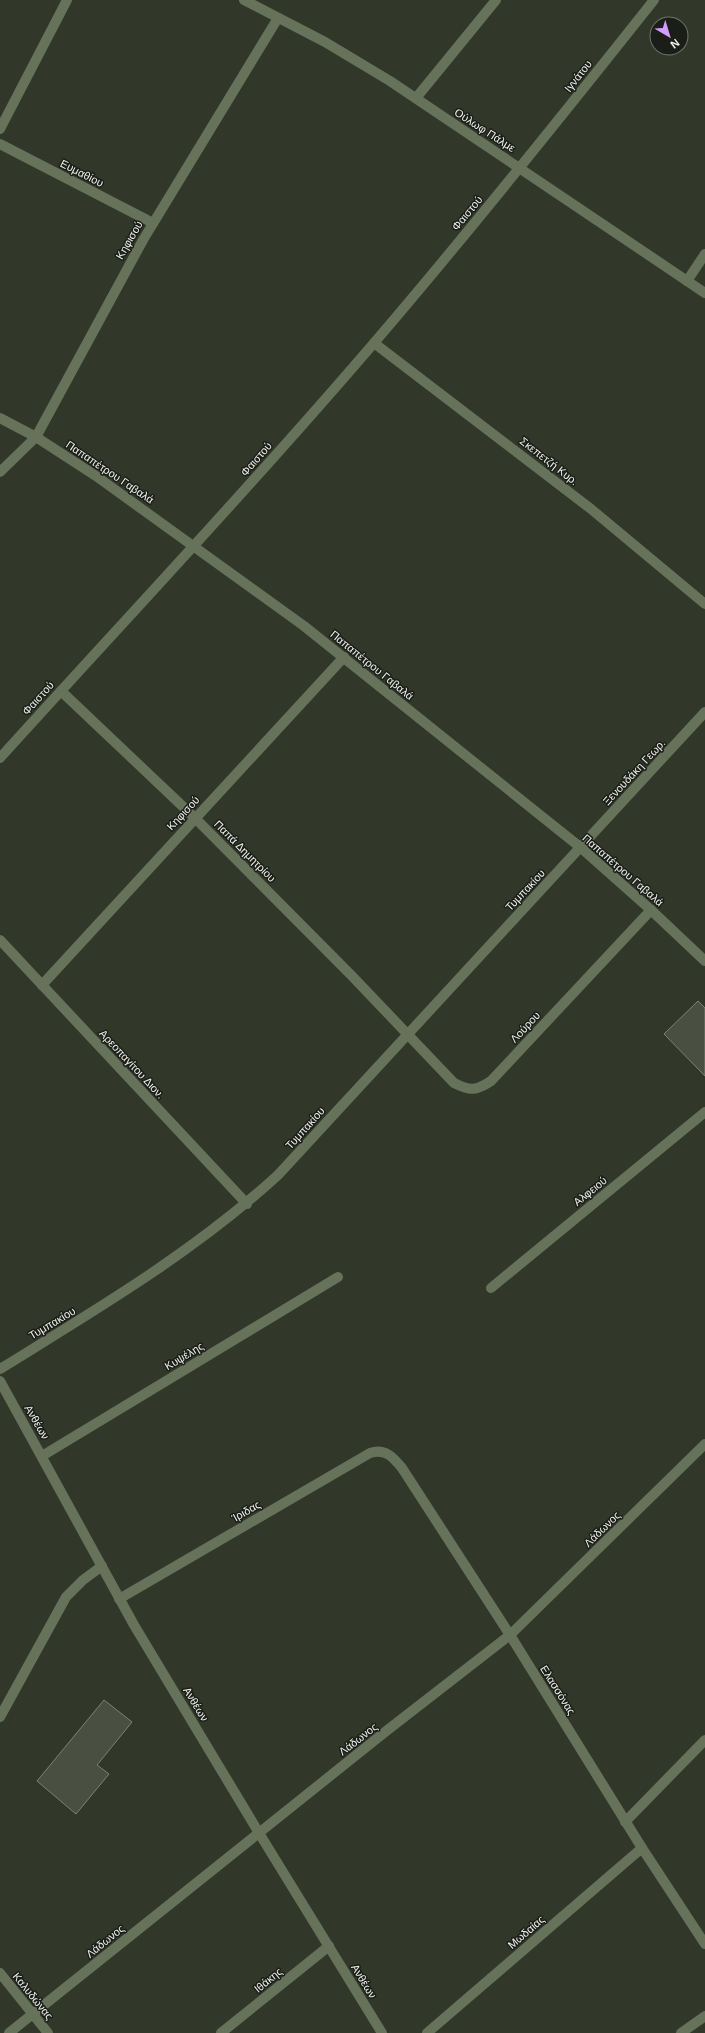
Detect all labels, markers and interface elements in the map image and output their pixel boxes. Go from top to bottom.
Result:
north arrow [649,16,689,56]
text: N [668,37,682,51]
street label: Ιγνάτου [562,58,594,94]
street label: Ούλωφ Πάλμε [452,106,518,154]
street label: Ευμαθίου [58,157,106,189]
street label: Φαιστού [449,194,485,232]
street label: Κηφισού [113,219,145,261]
street label: Σκεπετζή Κυρ. [518,435,580,487]
street label: Παπαπέτρου Γαβαλά [64,438,157,506]
street label: Φαιστού [238,440,274,478]
street label: Παπαπέτρου Γαβαλά [328,628,416,703]
street label: Φαιστού [20,679,56,717]
street label: Ξενουδάκη Γεωρ. [600,737,668,807]
street label: Κηφισού [164,794,202,832]
street label: Παπά Δημητρίου [212,818,278,884]
street label: Παπαπέτρου Γαβαλά [580,832,666,909]
street label: Τυμπακίου [503,867,547,913]
street label: Λούρου [508,1009,542,1045]
street label: Αρεοπαγίτου Διον. [97,1027,167,1101]
street label: Τυμπακίου [283,1105,327,1151]
street label: Αλφειού [571,1174,609,1208]
street label: Τυμπακίου [27,1304,77,1342]
street label: Κυψέλης [162,1340,206,1372]
street label: Ανθέων [22,1403,52,1442]
street label: Ίριδας [229,1498,262,1524]
street label: Λάδωνος [582,1509,622,1549]
street label: Ελασσόνας [538,1663,578,1717]
street label: Ανθέων [181,1685,211,1724]
street label: Λάδωνος [336,1720,380,1758]
street label: Μωδαίας [505,1913,547,1951]
street label: Λάδωνος [84,1922,126,1960]
street label: Ανθέων [349,1962,379,2001]
street label: Ιθάκης [252,1965,284,1995]
street label: Καλυδώνας [10,1970,56,2022]

